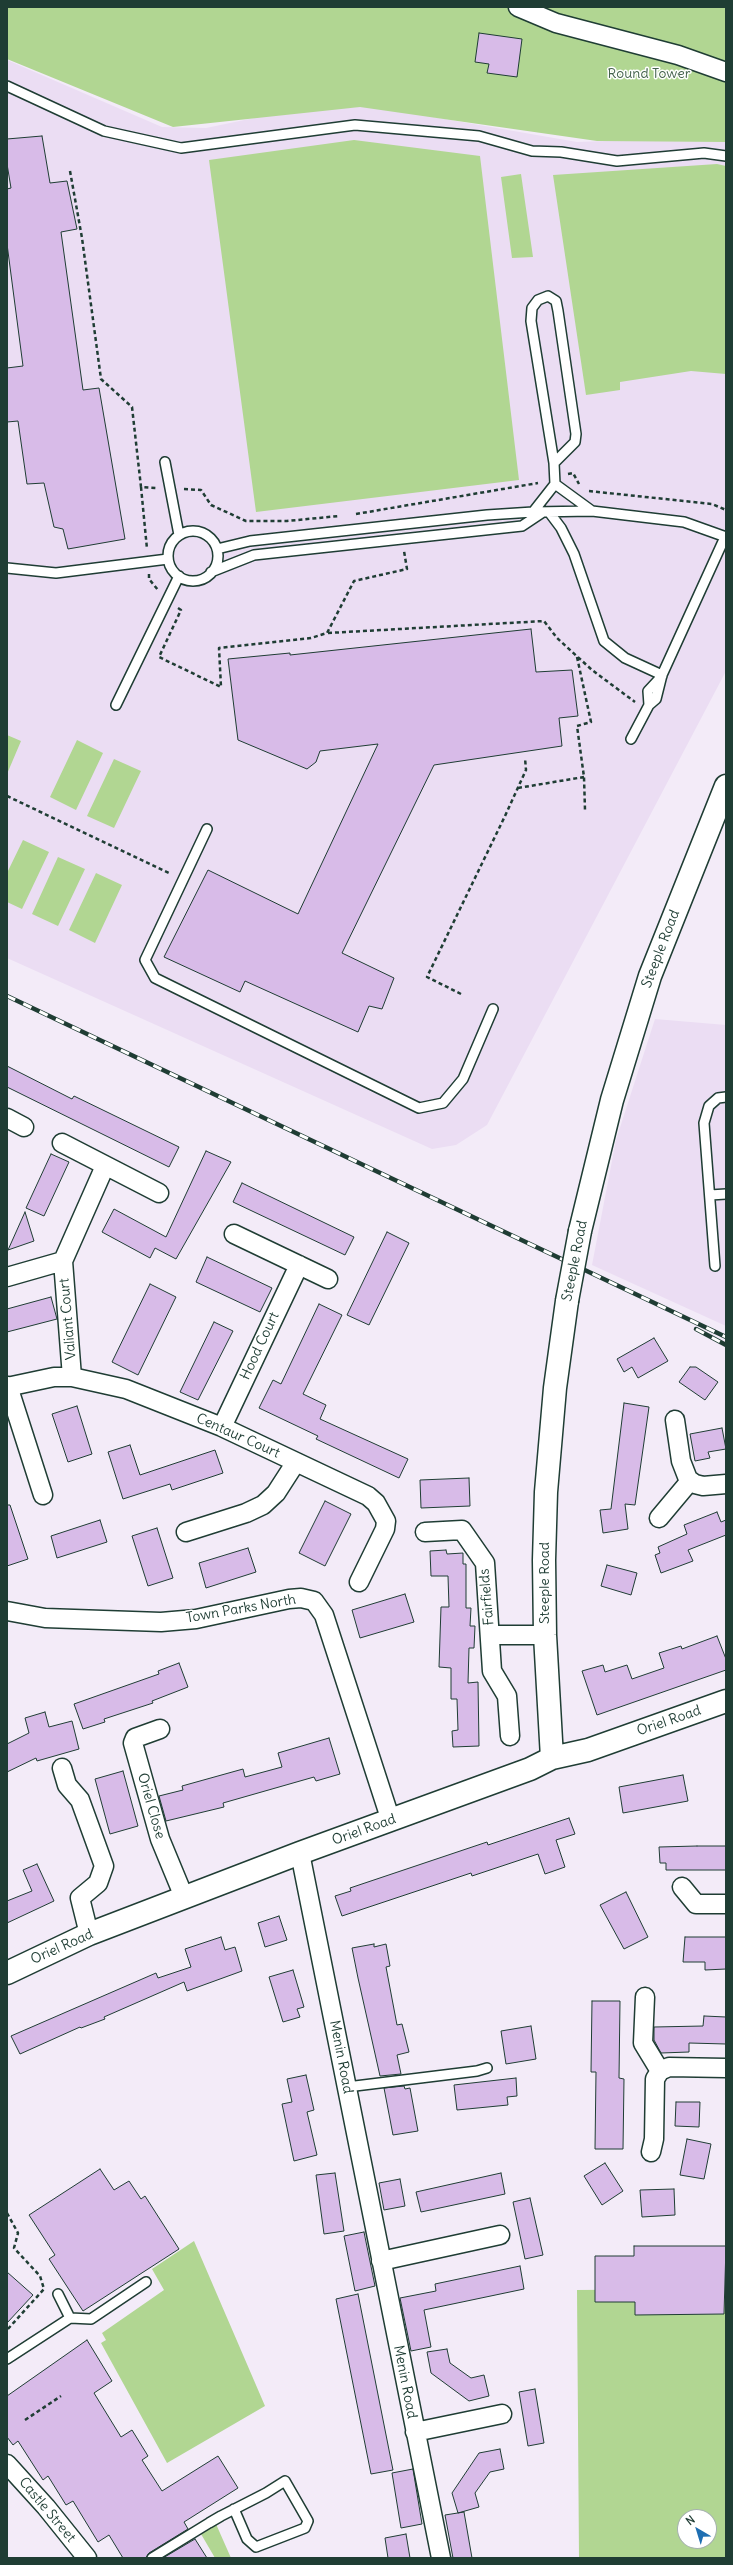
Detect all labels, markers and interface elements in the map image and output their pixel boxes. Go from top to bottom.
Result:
park label: Round Tower [607,66,691,82]
street label: Steeple Road [638,908,684,990]
street label: Steeple Road [559,1219,591,1303]
street label: Valiant Court [56,1277,80,1361]
street label: Hood Court [237,1309,283,1383]
street label: Centaur Court [194,1410,282,1462]
street label: Steeple Road [537,1542,553,1624]
street label: Fairfields [476,1568,498,1626]
street label: Town Parks North [185,1591,297,1627]
street label: Oriel Road [635,1702,703,1740]
street label: Oriel Close [134,1771,168,1841]
street label: Oriel Road [330,1811,398,1849]
street label: Oriel Road [28,1926,96,1968]
street label: Menin Road [326,2019,356,2095]
street label: Menin Road [390,2344,420,2420]
street label: Castle Street [15,2474,79,2546]
north arrow [677,2509,717,2549]
text: N [683,2512,698,2528]

